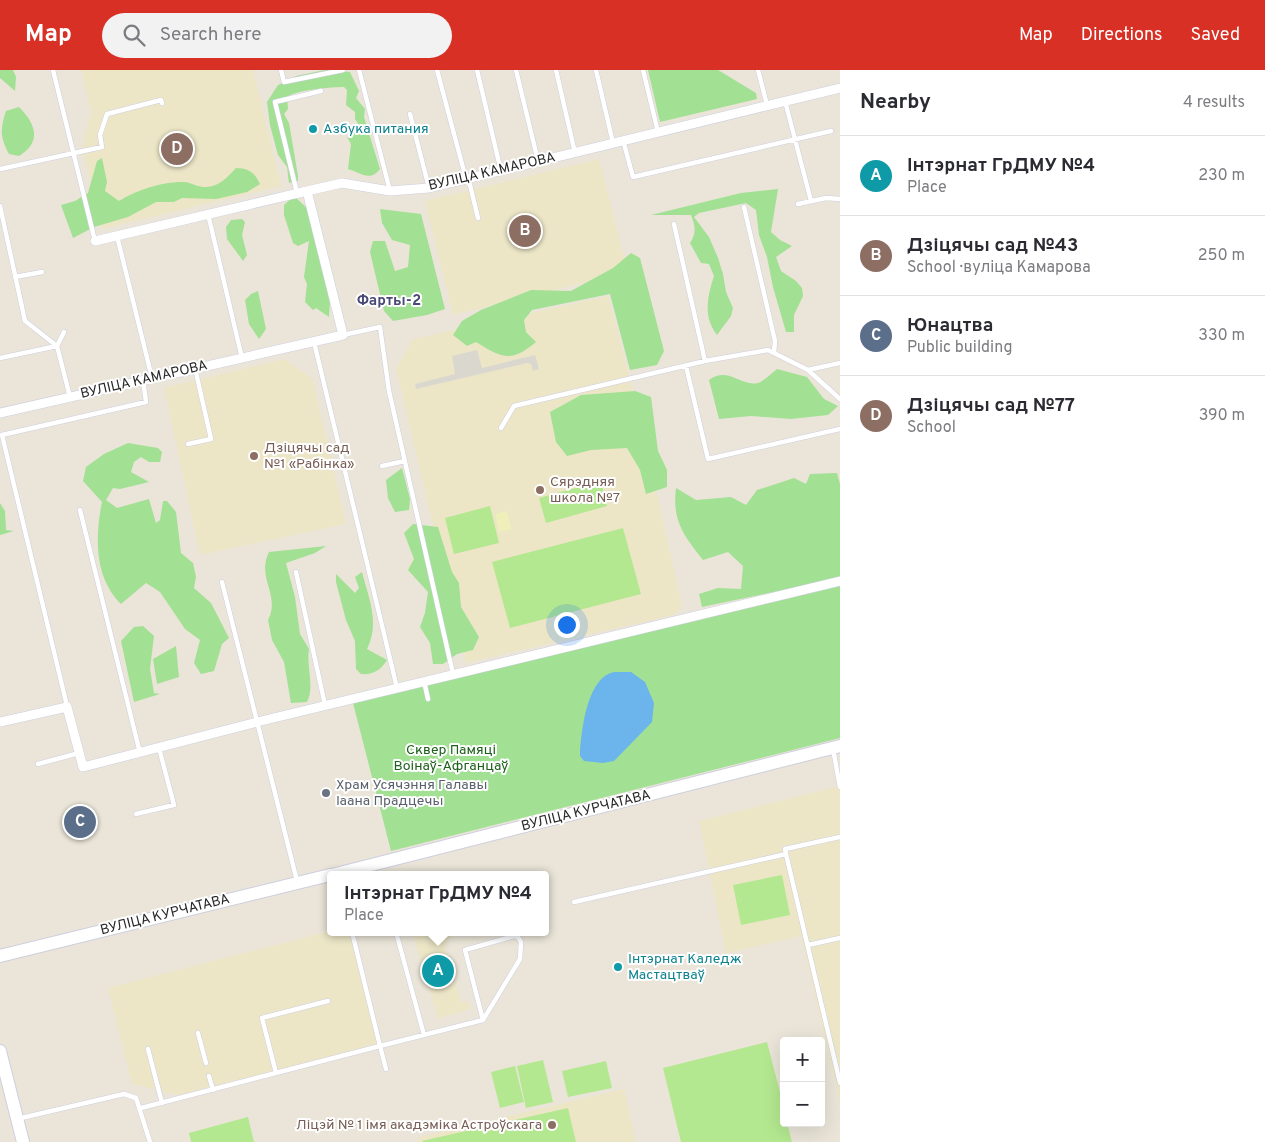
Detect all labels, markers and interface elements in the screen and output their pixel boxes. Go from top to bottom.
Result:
search box [102,13,452,58]
text: Map [25,20,72,50]
icon: search [120,21,148,49]
text: Search here [160,23,261,47]
text: Map [1019,24,1053,47]
text: Directions [1081,24,1163,47]
text: Saved [1191,24,1240,47]
text: Nearby [860,89,931,116]
text: 4 results [1183,93,1245,113]
place label: Азбука питания [323,121,429,138]
marker: Азбука питания [307,123,319,135]
pin: D [161,130,193,168]
street label: ВУЛІЦА КАМАРОВА [427,149,557,195]
text: Інтэрнат ГрДМУ №4 [907,154,1095,178]
text: A [870,166,882,186]
text: 230 m [1198,166,1245,186]
text: Place [907,178,947,198]
pin: B [509,212,541,250]
text: Дзіцячы сад №43 [907,234,1078,258]
text: B [870,246,882,266]
text: 250 m [1198,246,1245,266]
text: School · вуліца Камарова [907,258,1091,278]
district label: Фарты-2 [357,292,421,311]
text: Юнацтва [907,314,993,338]
text: C [871,326,881,346]
text: 330 m [1198,326,1245,346]
text: Public building [907,338,1012,358]
street label: ВУЛІЦА КАМАРОВА [79,357,209,403]
text: Дзіцячы сад №77 [907,394,1075,418]
text: D [870,406,882,426]
text: 390 m [1199,406,1245,426]
text: School [907,418,956,438]
place label: Дзіцячы сад №1 «Рабінка» [264,440,354,473]
marker: Дзіцячы сад №1 «Рабінка» [248,450,260,462]
place label: Сярэдняя школа №7 [550,474,620,507]
marker: Сярэдняя школа №7 [534,484,546,496]
your location [554,612,580,638]
park label: Сквер Памяці Воінаў-Афганцаў [394,742,509,775]
place label: Храм Усячэння Галавы Іаана Прадцечы [336,777,487,810]
marker: Храм Усячэння Галавы Іаана Прадцечы [320,787,332,799]
street label: ВУЛІЦА КУРЧАТАВА [520,787,652,835]
pin: C [64,803,96,841]
popup [327,871,549,936]
text: Інтэрнат ГрДМУ №4 [344,882,532,906]
street label: ВУЛІЦА КУРЧАТАВА [99,891,231,939]
text: Place [344,906,384,926]
place label: Інтэрнат Каледж Мастацтваў [628,951,742,984]
pin: A [422,952,454,990]
marker: Інтэрнат Каледж Мастацтваў [612,961,624,973]
map controls [780,1037,825,1127]
button: + [780,1037,825,1082]
button: − [780,1082,825,1127]
place label: Ліцэй № 1 імя акадэміка Астроўскага [296,1117,542,1134]
marker: Ліцэй № 1 імя акадэміка Астроўскага [546,1119,558,1131]

